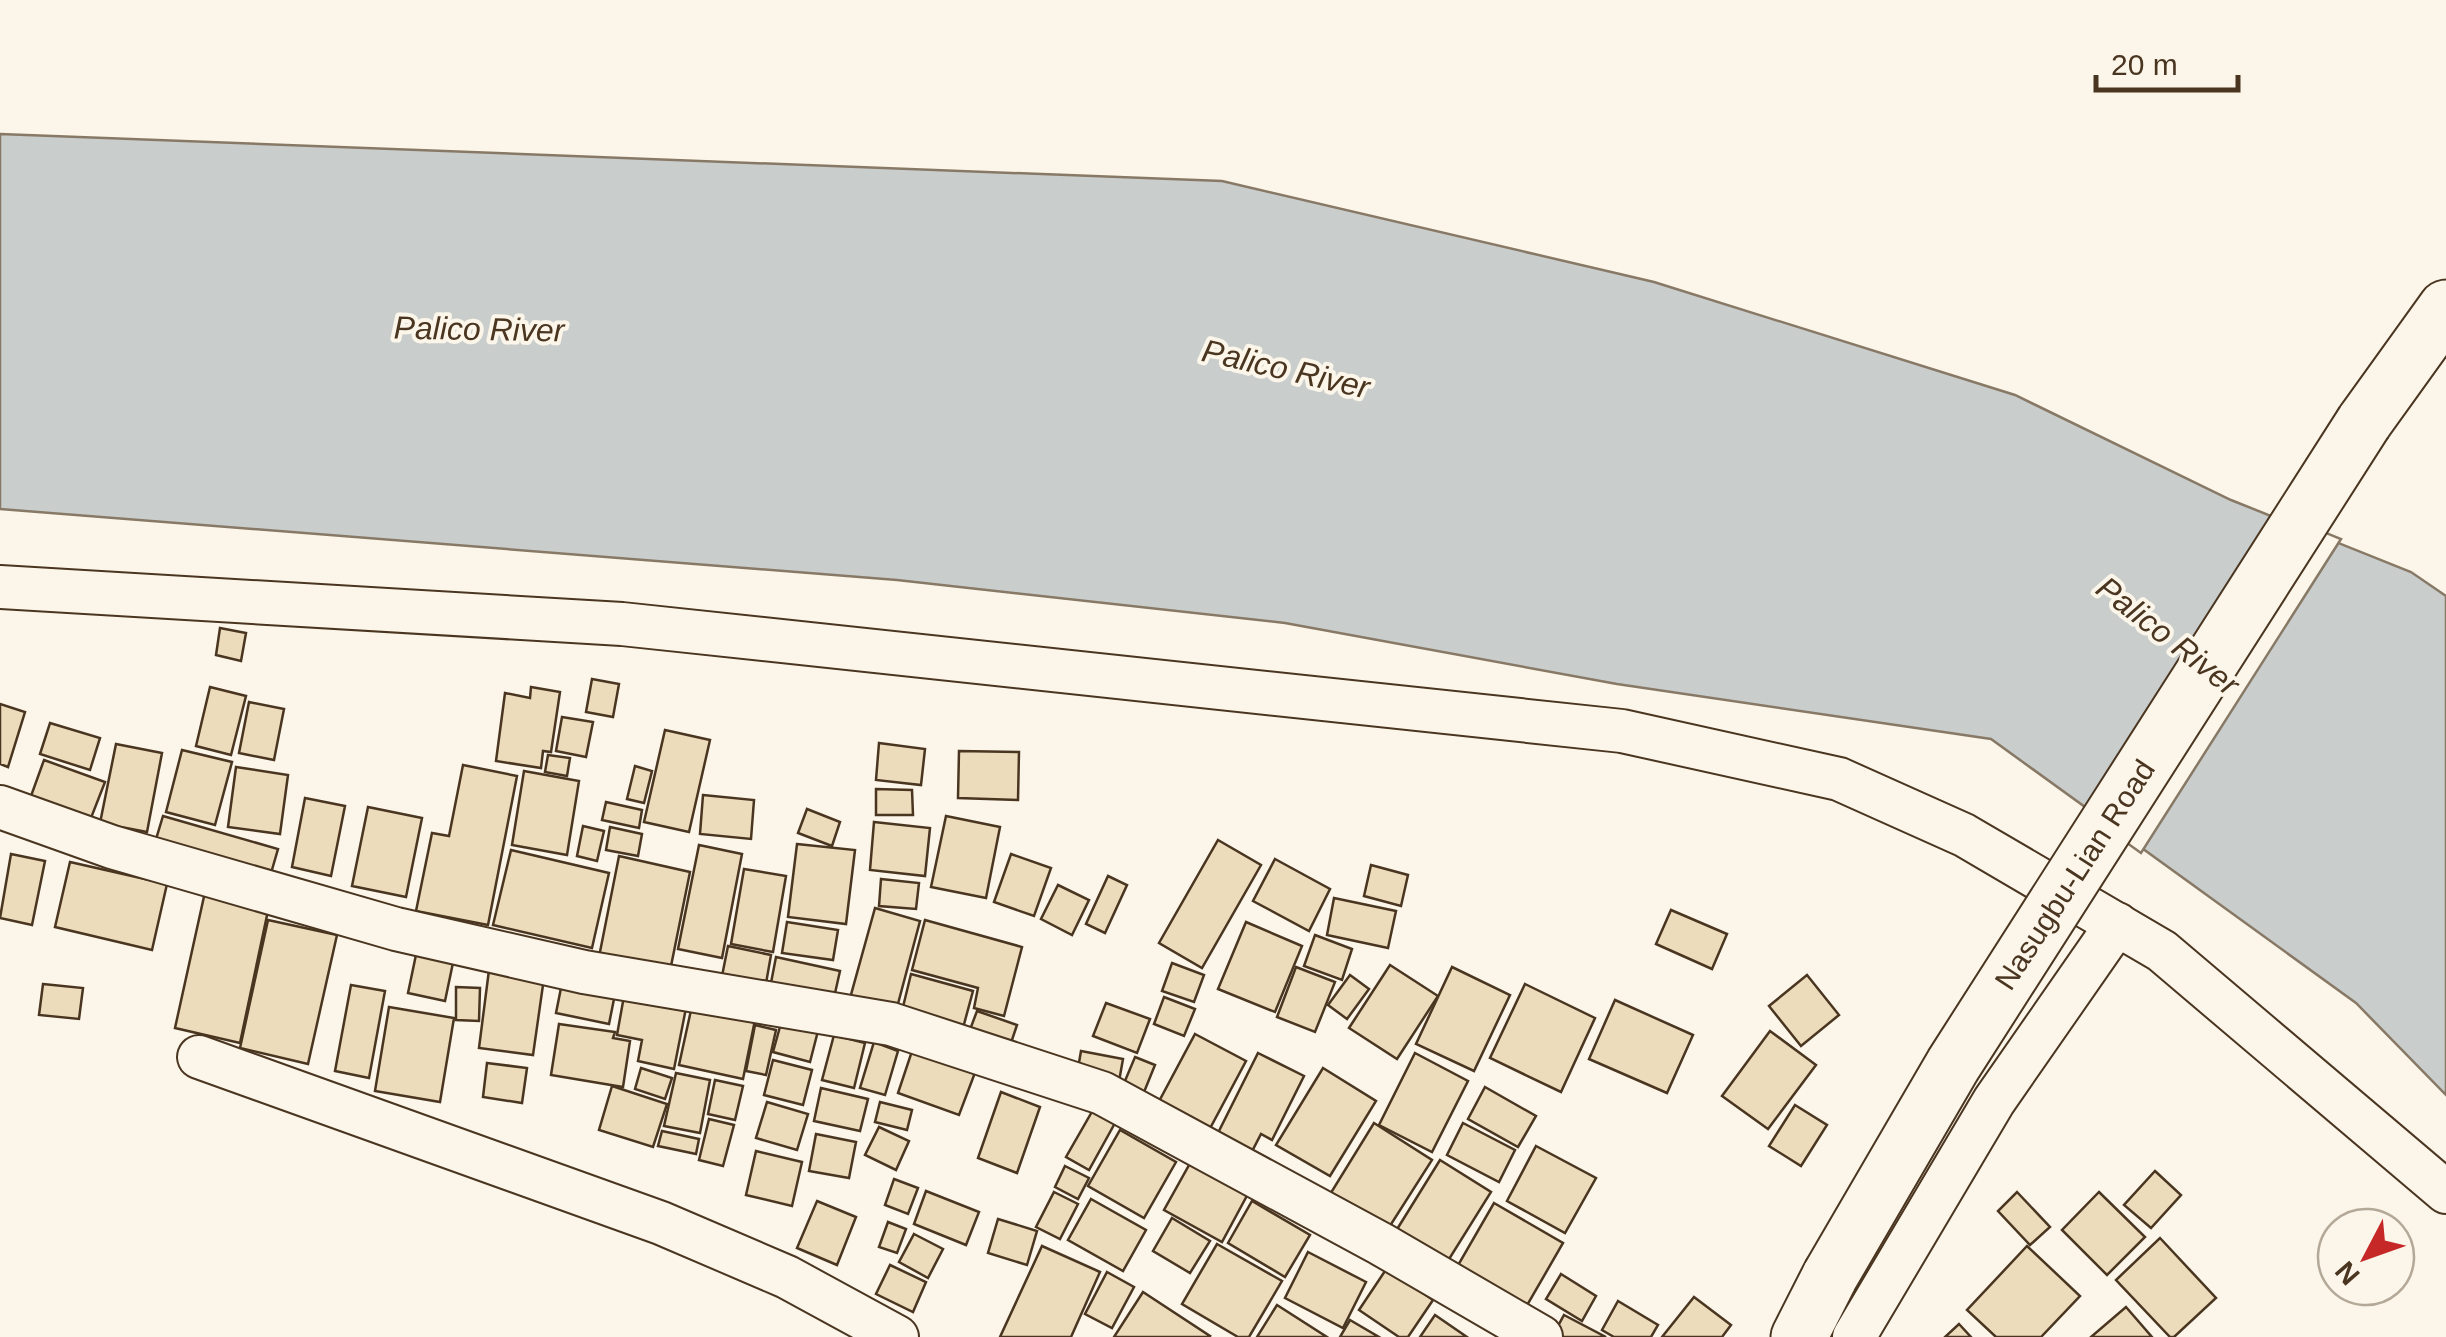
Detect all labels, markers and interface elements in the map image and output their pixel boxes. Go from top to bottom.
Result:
scale bar [2096,30,2238,92]
text: 20 m [2111,48,2178,81]
water label: Palico River [393,310,566,349]
water label: Palico River [1199,332,1375,406]
water label: Palico River [2090,569,2247,704]
street label: Nasugbu-Lian Road [1988,754,2161,996]
north arrow [2316,1207,2416,1307]
text: N [2329,1255,2366,1291]

